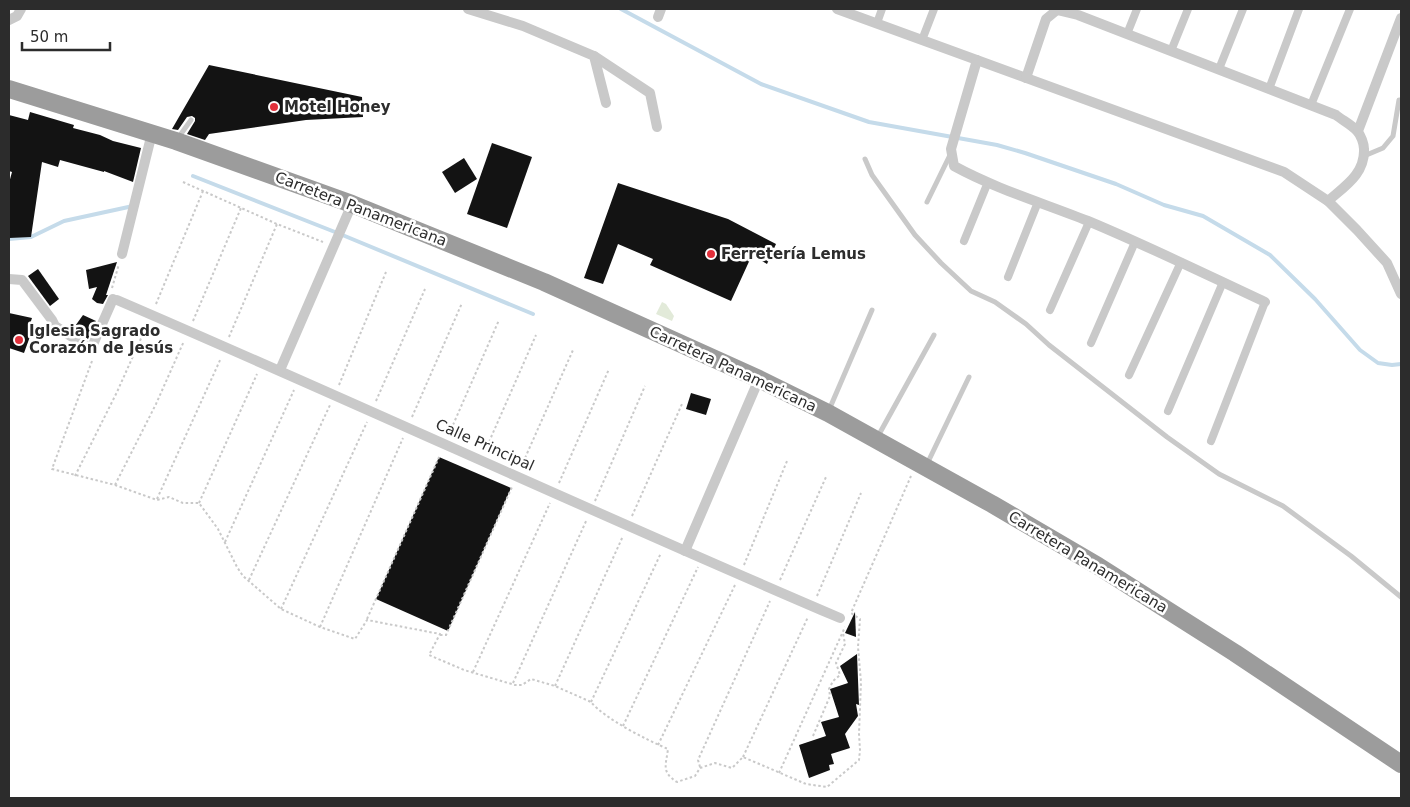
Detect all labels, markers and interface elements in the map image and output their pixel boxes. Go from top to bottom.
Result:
scale bar [22,20,110,52]
text: 50 m [30,28,68,46]
place label: Motel Honey [284,98,391,116]
marker: Motel Honey [268,101,280,113]
street label: Carretera Panamericana [273,168,449,250]
place label: Ferretería Lemus [721,245,866,263]
marker: Ferretería Lemus [705,248,717,260]
place label: Iglesia Sagrado Corazón de Jesús [29,322,173,357]
street label: Carretera Panamericana [647,322,819,416]
marker: Iglesia Sagrado Corazón de Jesús [13,334,25,346]
street label: Calle Principal [433,415,537,475]
street label: Carretera Panamericana [1005,507,1171,617]

